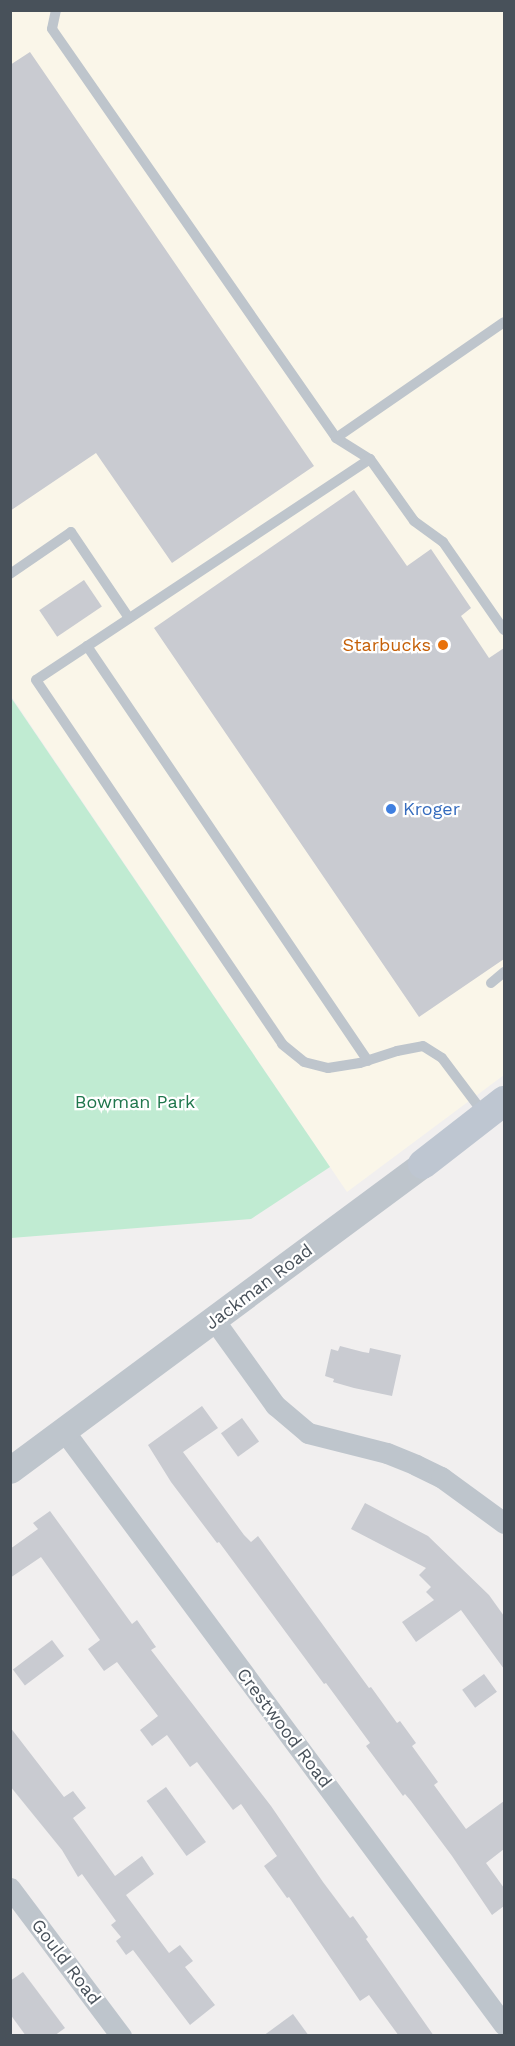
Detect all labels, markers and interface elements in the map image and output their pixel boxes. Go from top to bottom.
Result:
place label: Starbucks [342,634,431,656]
marker: Starbucks [436,638,450,652]
place label: Kroger [403,798,460,820]
marker: Kroger [384,802,398,816]
park label: Bowman Park [75,1091,195,1113]
street label: Jackman Road [201,1240,317,1334]
street label: Crestwood Road [232,1664,336,1792]
street label: Gould Road [27,1915,105,2009]

